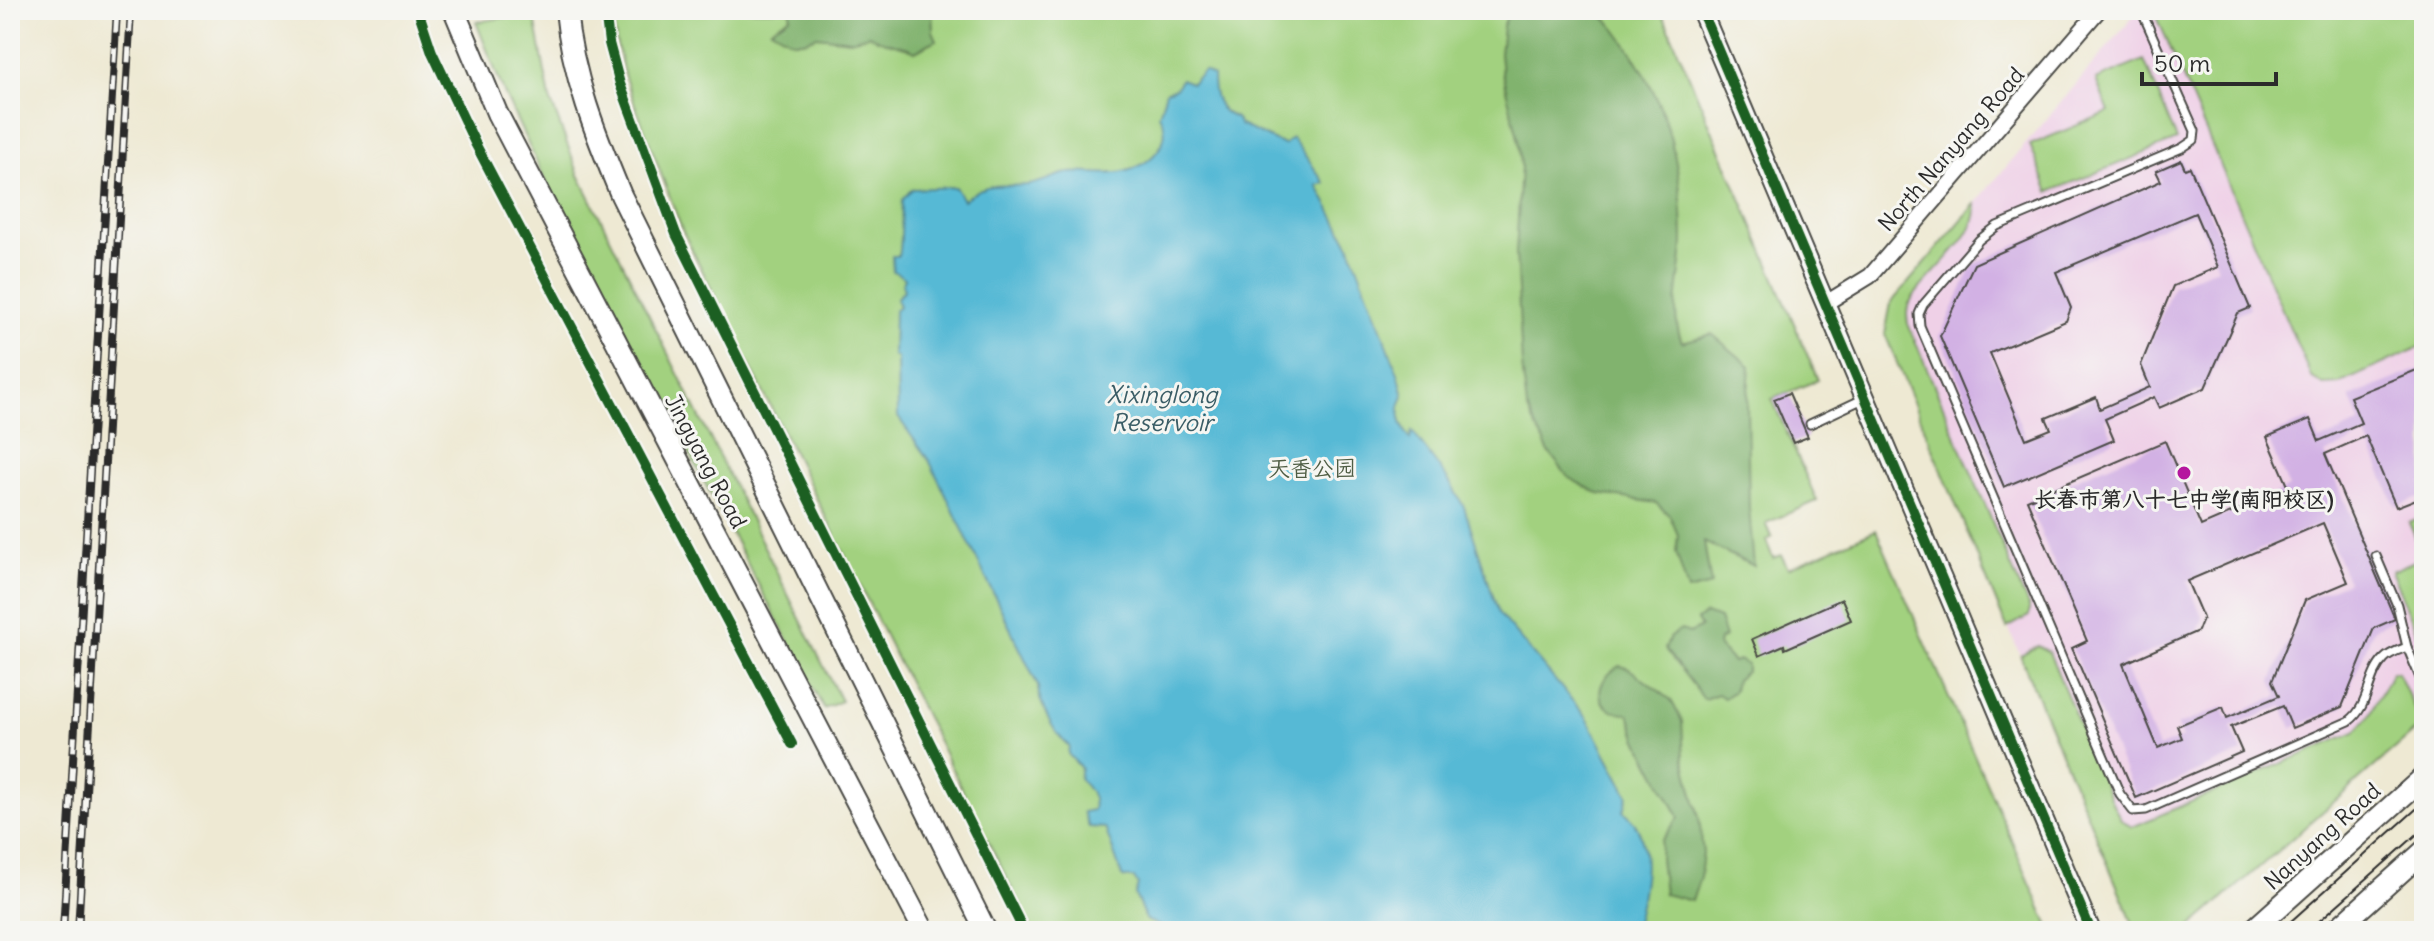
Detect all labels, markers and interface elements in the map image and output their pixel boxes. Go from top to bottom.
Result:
scale bar [2142,36,2276,86]
text: 50 m [2154,48,2210,78]
street label: North Nanyang Road [1872,61,2030,237]
water label: Xixinglong Reservoir [1107,379,1219,437]
street label: Jingyang Road [659,389,753,533]
park label: 天香公园 [1268,454,1356,482]
marker: 长春市第八十七中学(南阳校区) [2175,464,2193,482]
place label: 长春市第八十七中学(南阳校区) [2034,485,2334,513]
street label: Nanyang Road [2258,776,2386,896]

